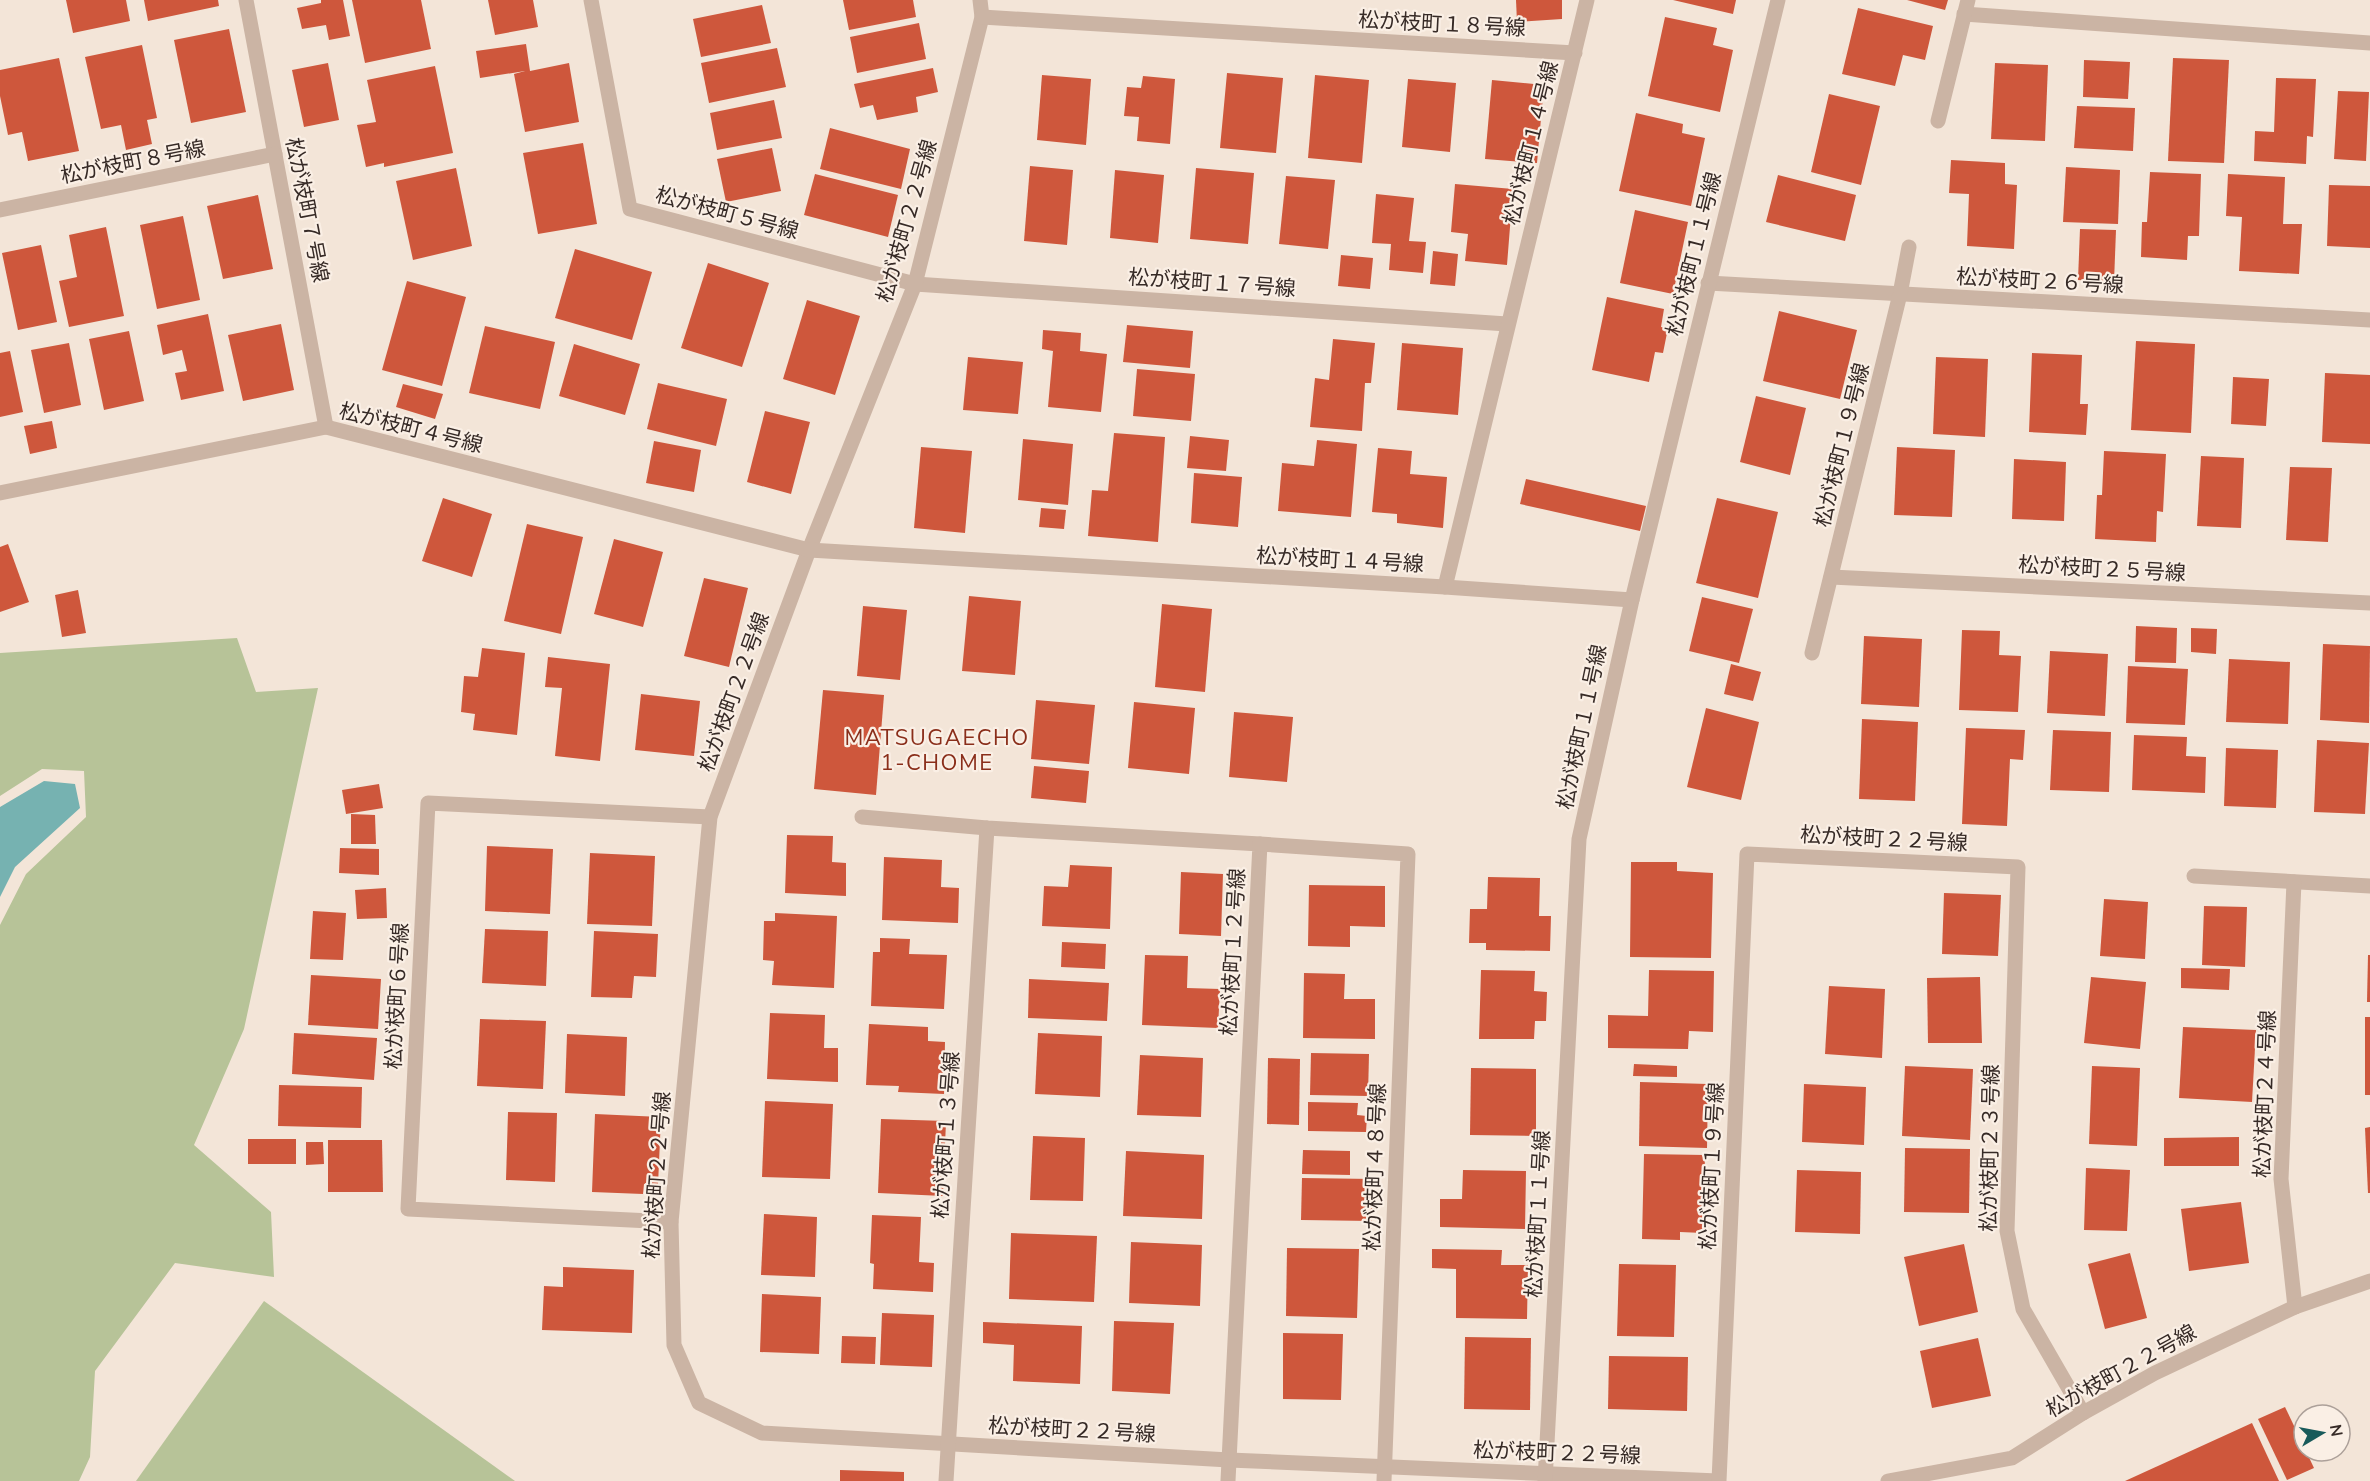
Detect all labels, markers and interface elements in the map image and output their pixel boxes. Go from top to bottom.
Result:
street label: 松が枝町１８号線 [1357,6,1527,42]
street label: 松が枝町１４号線 [1497,58,1565,228]
street label: 松が枝町８号線 [58,134,208,190]
street label: 松が枝町７号線 [279,135,335,285]
street label: 松が枝町２２号線 [870,136,944,306]
street label: 松が枝町１１号線 [1660,169,1728,339]
street label: 松が枝町５号線 [652,180,802,246]
street label: 松が枝町１７号線 [1127,263,1297,303]
street label: 松が枝町２６号線 [1955,263,2125,299]
street label: 松が枝町１９号線 [1808,360,1876,530]
street label: 松が枝町４号線 [336,397,486,459]
street label: 松が枝町１４号線 [1255,542,1425,578]
street label: 松が枝町２５号線 [2017,551,2187,587]
street label: 松が枝町２２号線 [692,608,776,776]
street label: 松が枝町１１号線 [1551,642,1613,812]
district label: MATSUGAECHO 1-CHOME [844,723,1030,778]
street label: 松が枝町２２号線 [1799,821,1969,857]
street label: 松が枝町１２号線 [1215,867,1251,1037]
street label: 松が枝町６号線 [379,922,415,1070]
street label: 松が枝町２４号線 [2248,1010,2282,1178]
street label: 松が枝町１３号線 [926,1050,966,1220]
street label: 松が枝町２３号線 [1975,1064,2005,1232]
street label: 松が枝町１９号線 [1694,1081,1730,1251]
street label: 松が枝町４８号線 [1358,1083,1392,1251]
street label: 松が枝町２２号線 [637,1090,677,1260]
street label: 松が枝町１１号線 [1520,1129,1556,1299]
street label: 松が枝町２２号線 [2041,1318,2201,1424]
north arrow [2292,1403,2352,1463]
street label: 松が枝町２２号線 [987,1412,1157,1448]
text: N [2324,1423,2348,1438]
street label: 松が枝町２２号線 [1473,1436,1641,1470]

